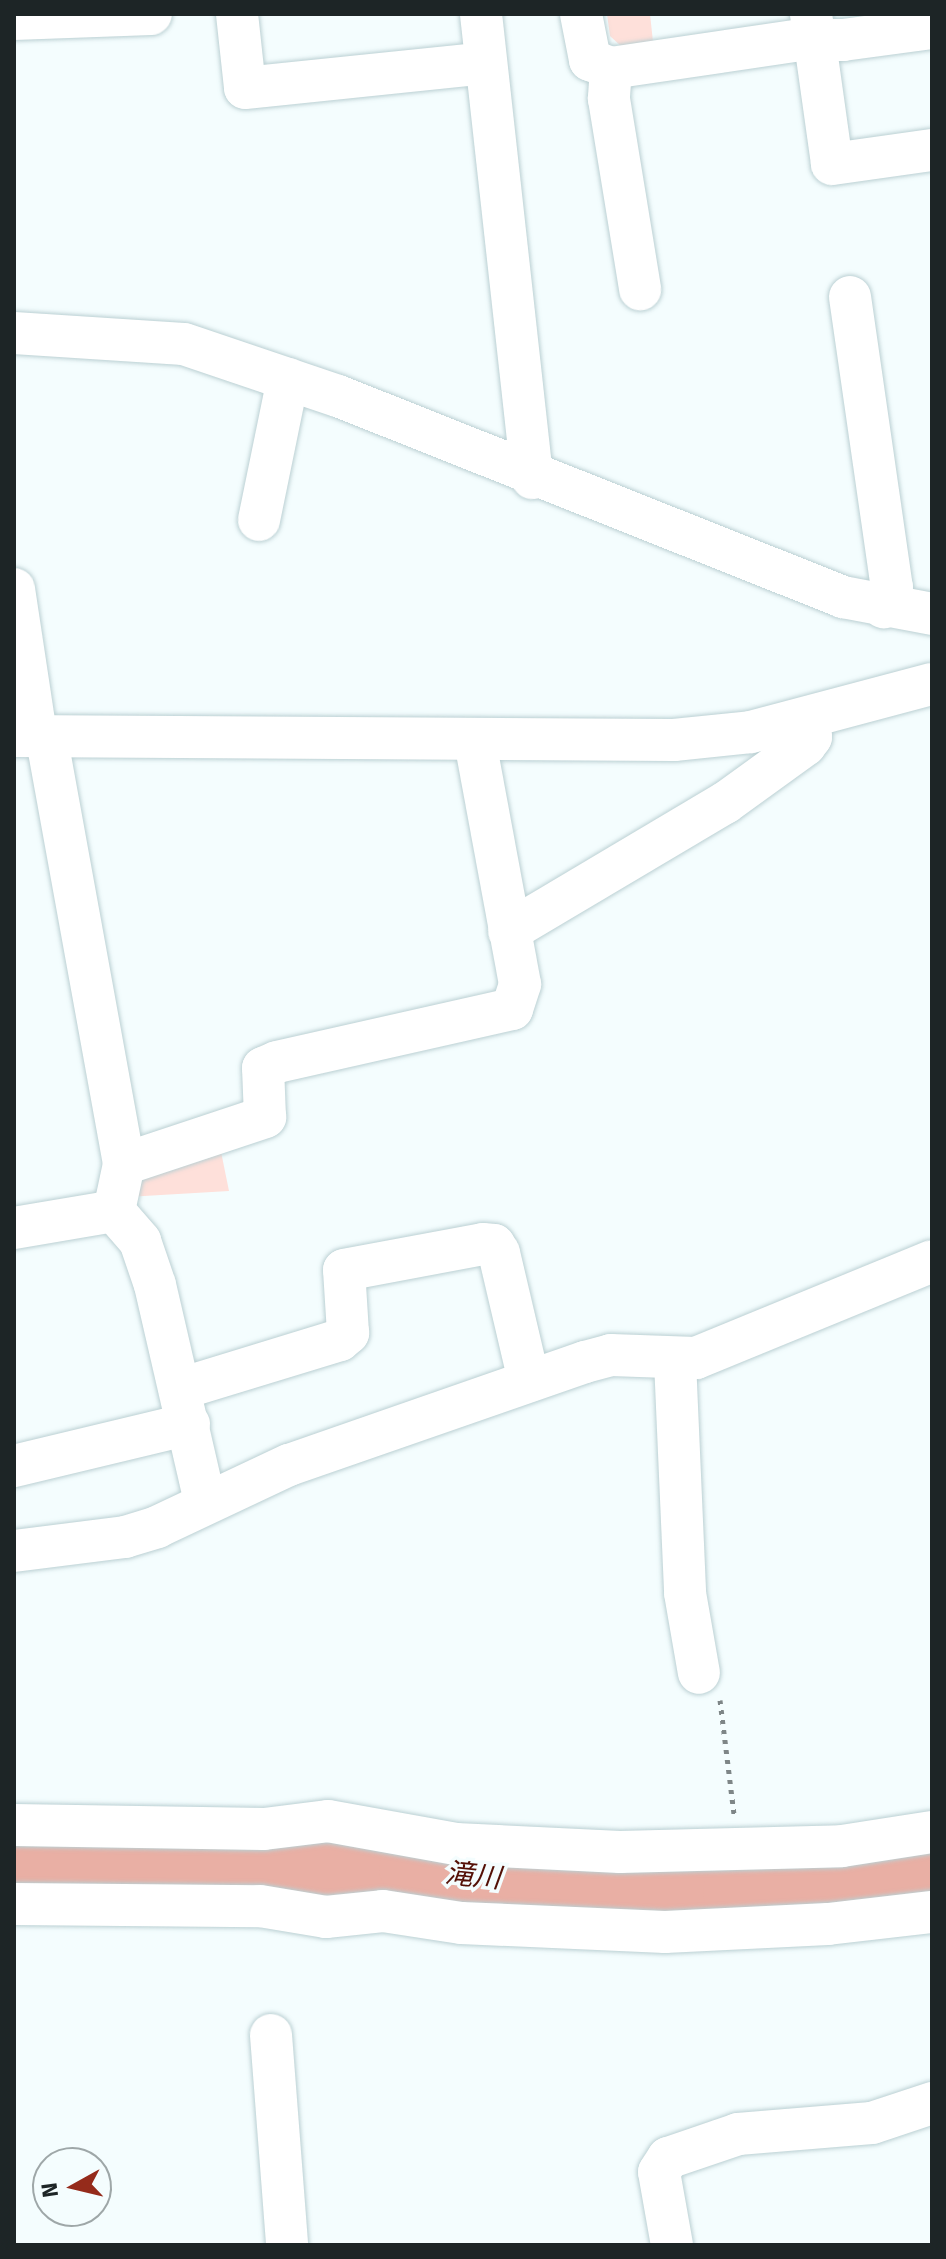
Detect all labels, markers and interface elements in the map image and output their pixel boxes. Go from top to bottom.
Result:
water label: 滝川 [443,1856,503,1896]
north arrow [32,2147,112,2227]
text: N [35,2181,64,2199]

